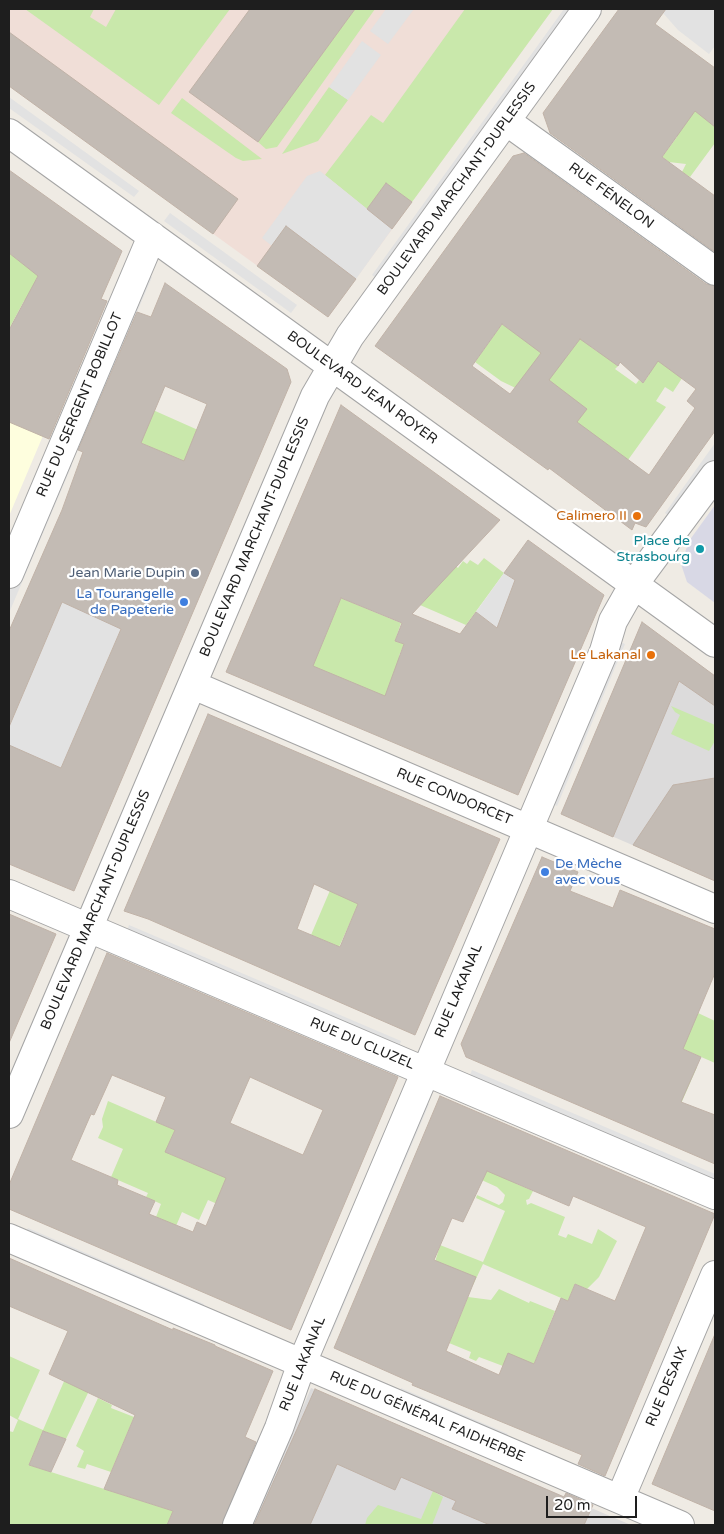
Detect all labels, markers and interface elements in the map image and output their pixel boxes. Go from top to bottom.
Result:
street label: BOULEVARD MARCHANT-DUPLESSIS [374,79,540,299]
street label: RUE FÉNELON [565,159,657,233]
street label: RUE DU SERGENT BOBILLOT [33,310,127,500]
street label: BOULEVARD JEAN ROYER [284,328,440,448]
street label: BOULEVARD MARCHANT-DUPLESSIS [197,415,313,659]
place label: Calimero II [556,508,627,524]
marker: Calimero II [631,510,643,522]
place label: Place de Strasbourg [617,533,690,566]
marker: Place de Strasbourg [694,543,706,555]
place label: Jean Marie Dupin [69,565,185,581]
marker: Jean Marie Dupin [189,567,201,579]
place label: La Tourangelle de Papeterie [76,586,174,618]
marker: La Tourangelle de Papeterie [178,596,190,608]
place label: Le Lakanal [570,647,641,663]
marker: Le Lakanal [645,649,657,661]
street label: RUE CONDORCET [394,765,514,829]
street label: BOULEVARD MARCHANT-DUPLESSIS [38,788,154,1032]
place label: De Mèche avec vous [555,856,622,889]
marker: De Mèche avec vous [539,866,551,878]
street label: RUE LAKANAL [432,941,486,1041]
street label: RUE DU CLUZEL [307,1014,417,1074]
street label: RUE LAKANAL [276,1314,330,1414]
street label: RUE DESAIX [643,1345,691,1429]
street label: RUE DU GÉNÉRAL FAIDHERBE [327,1368,527,1466]
scale bar [549,1486,640,1518]
text: 20 m [554,1496,591,1514]

